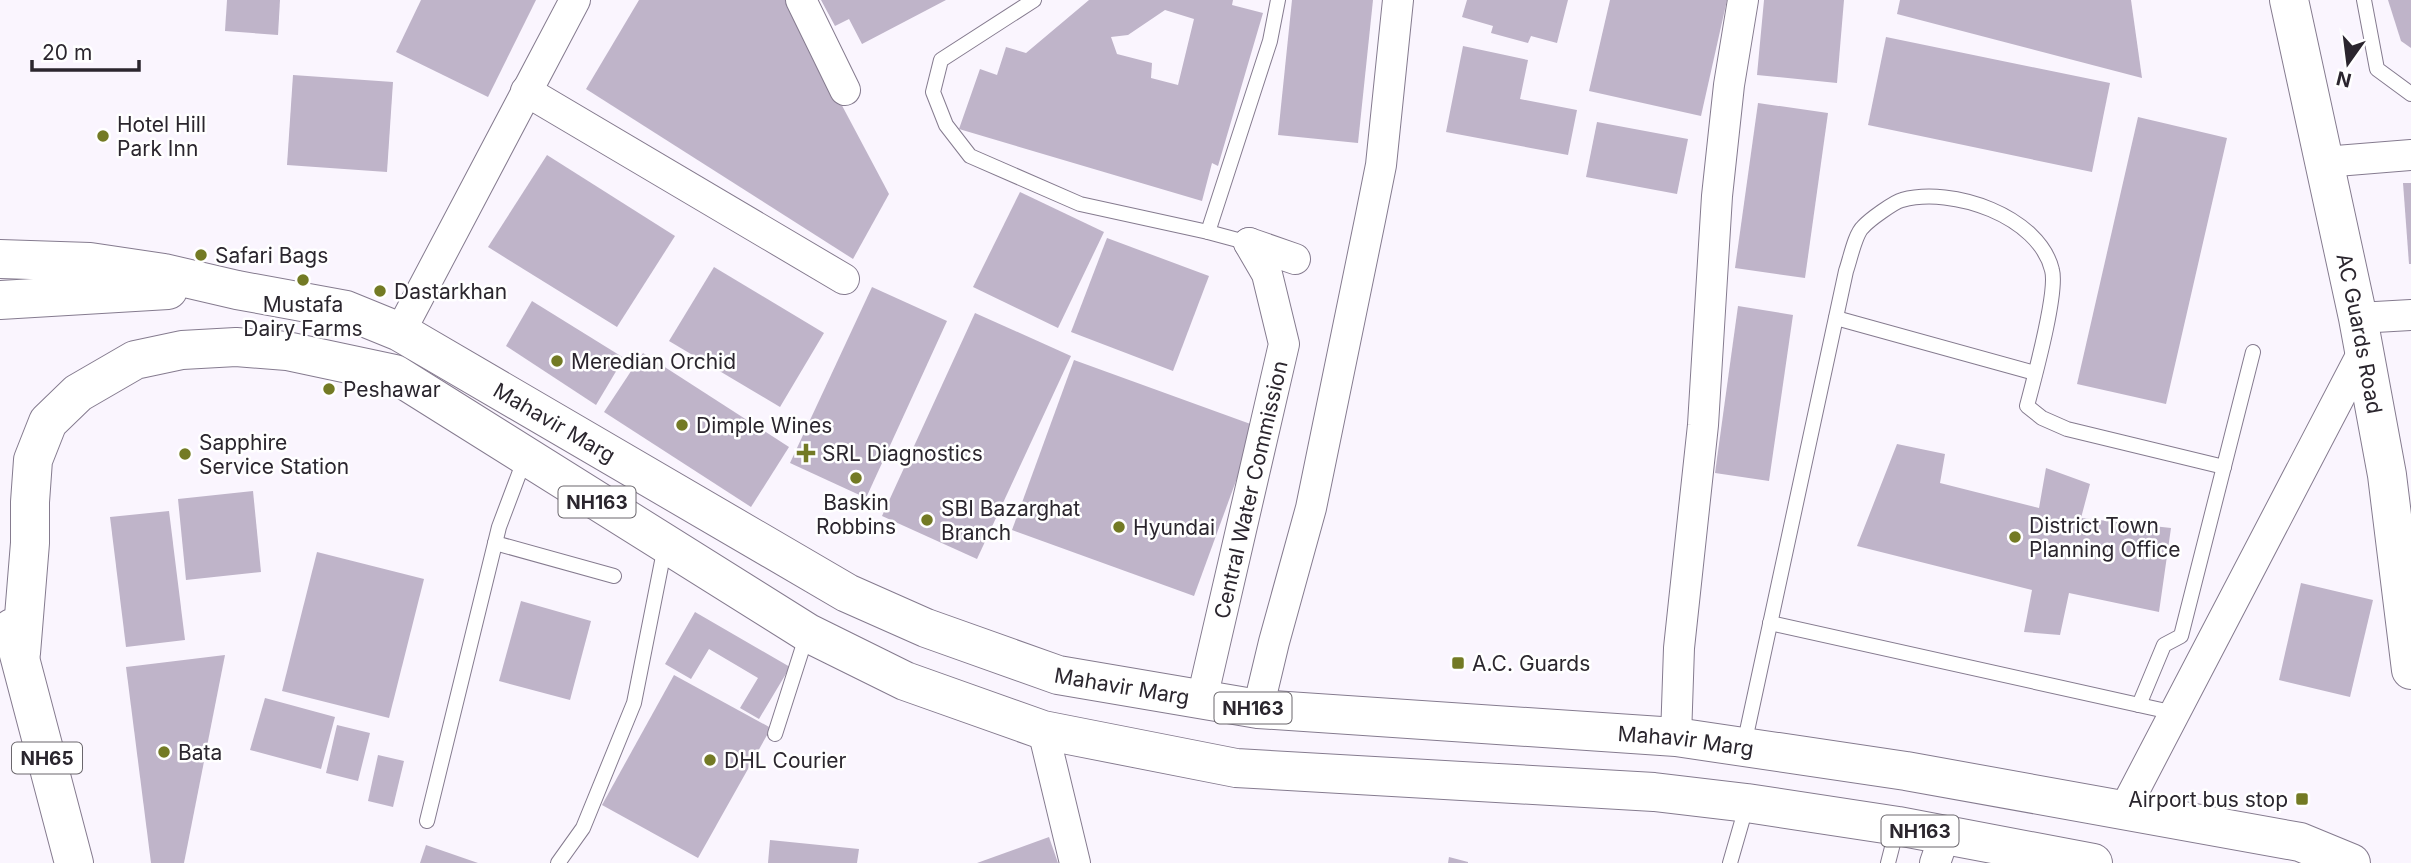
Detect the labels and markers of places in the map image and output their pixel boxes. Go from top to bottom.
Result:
place label: Hotel Hill Park Inn [117,112,206,161]
marker: Hotel Hill Park Inn [95,128,111,144]
place label: Safari Bags [215,243,328,268]
marker: Safari Bags [193,247,209,263]
marker: Mustafa Dairy Farms [295,272,311,288]
place label: Dastarkhan [394,279,507,304]
marker: Dastarkhan [372,283,388,299]
place label: Mustafa Dairy Farms [243,292,363,341]
place label: Meredian Orchid [571,349,736,374]
marker: Meredian Orchid [549,353,565,369]
place label: Peshawar [343,377,441,402]
marker: Peshawar [321,381,337,397]
place label: Dimple Wines [696,413,832,438]
marker: Dimple Wines [674,417,690,433]
place label: Sapphire Service Station [199,430,349,479]
place label: SRL Diagnostics [822,441,983,466]
marker: SRL Diagnostics [796,443,816,463]
marker: Sapphire Service Station [177,446,193,462]
marker: Baskin Robbins [848,470,864,486]
place label: Baskin Robbins [816,490,896,539]
place label: SBI Bazarghat Branch [941,496,1080,545]
marker: SBI Bazarghat Branch [919,512,935,528]
place label: District Town Planning Office [2029,513,2181,562]
place label: Hyundai [1133,515,1215,540]
marker: Hyundai [1111,519,1127,535]
marker: District Town Planning Office [2007,529,2023,545]
place label: A.C. Guards [1472,651,1590,676]
marker: A.C. Guards [1450,655,1466,671]
place label: Bata [178,740,222,765]
marker: Bata [156,744,172,760]
place label: DHL Courier [724,748,846,773]
marker: DHL Courier [702,752,718,768]
place label: Airport bus stop [2128,787,2288,812]
marker: Airport bus stop [2294,791,2310,807]

